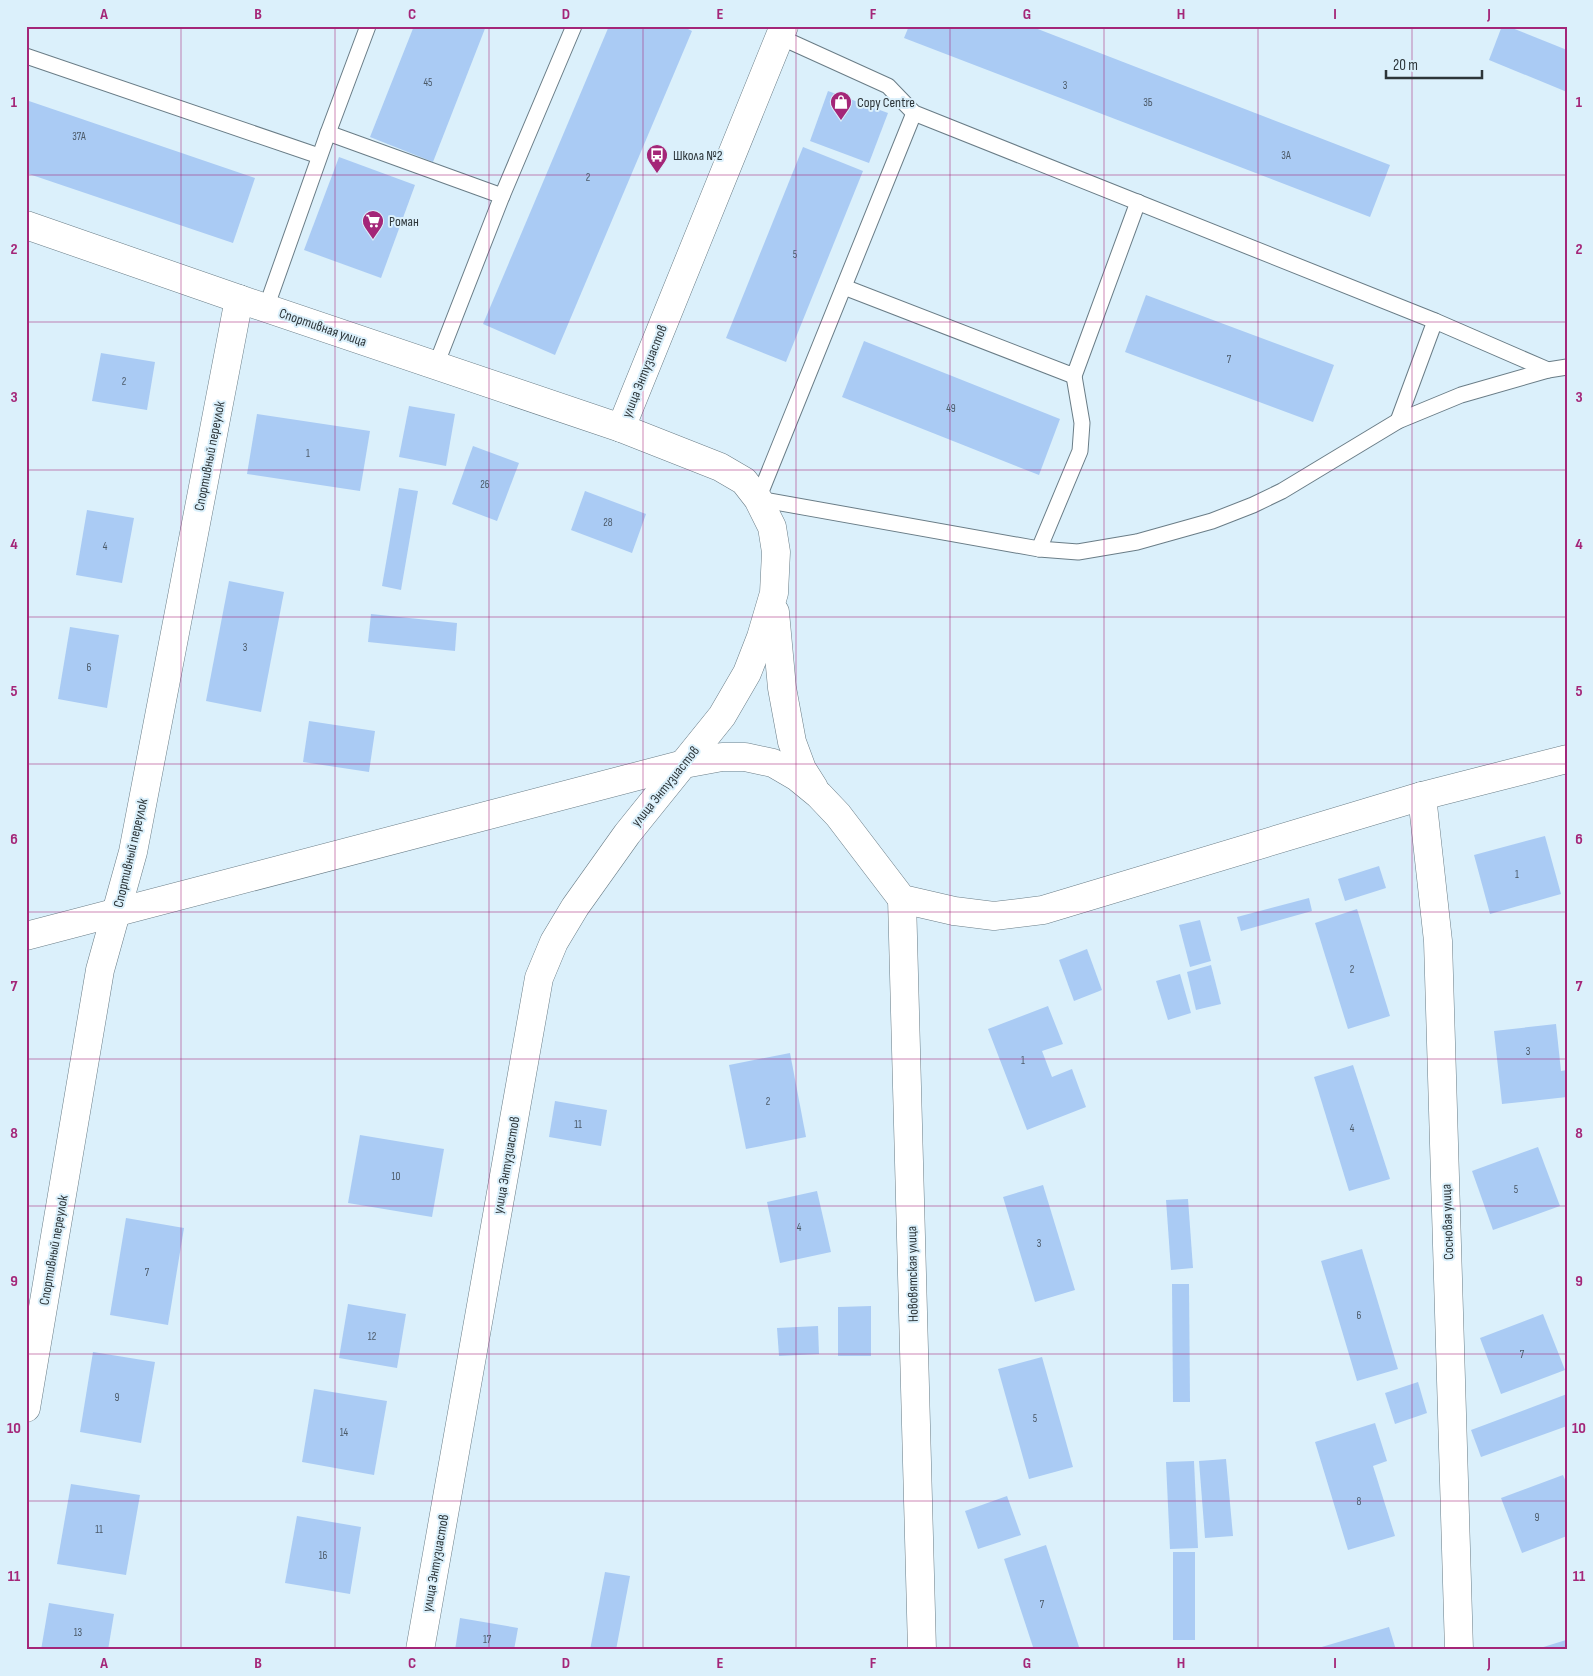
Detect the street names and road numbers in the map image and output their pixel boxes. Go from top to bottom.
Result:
street label: Спортивная улица [277,305,369,350]
street label: улица Энтузиастов [618,322,671,420]
street label: Спортивный переулок [191,399,229,512]
street label: улица Энтузиастов [628,743,703,830]
street label: Спортивный переулок [110,796,151,909]
street label: улица Энтузиастов [490,1115,523,1215]
street label: Сосновая улица [1438,1184,1457,1260]
street label: Спортивный переулок [35,1193,72,1306]
street label: Нововятская улица [903,1226,922,1322]
street label: улица Энтузиастов [419,1513,452,1613]

